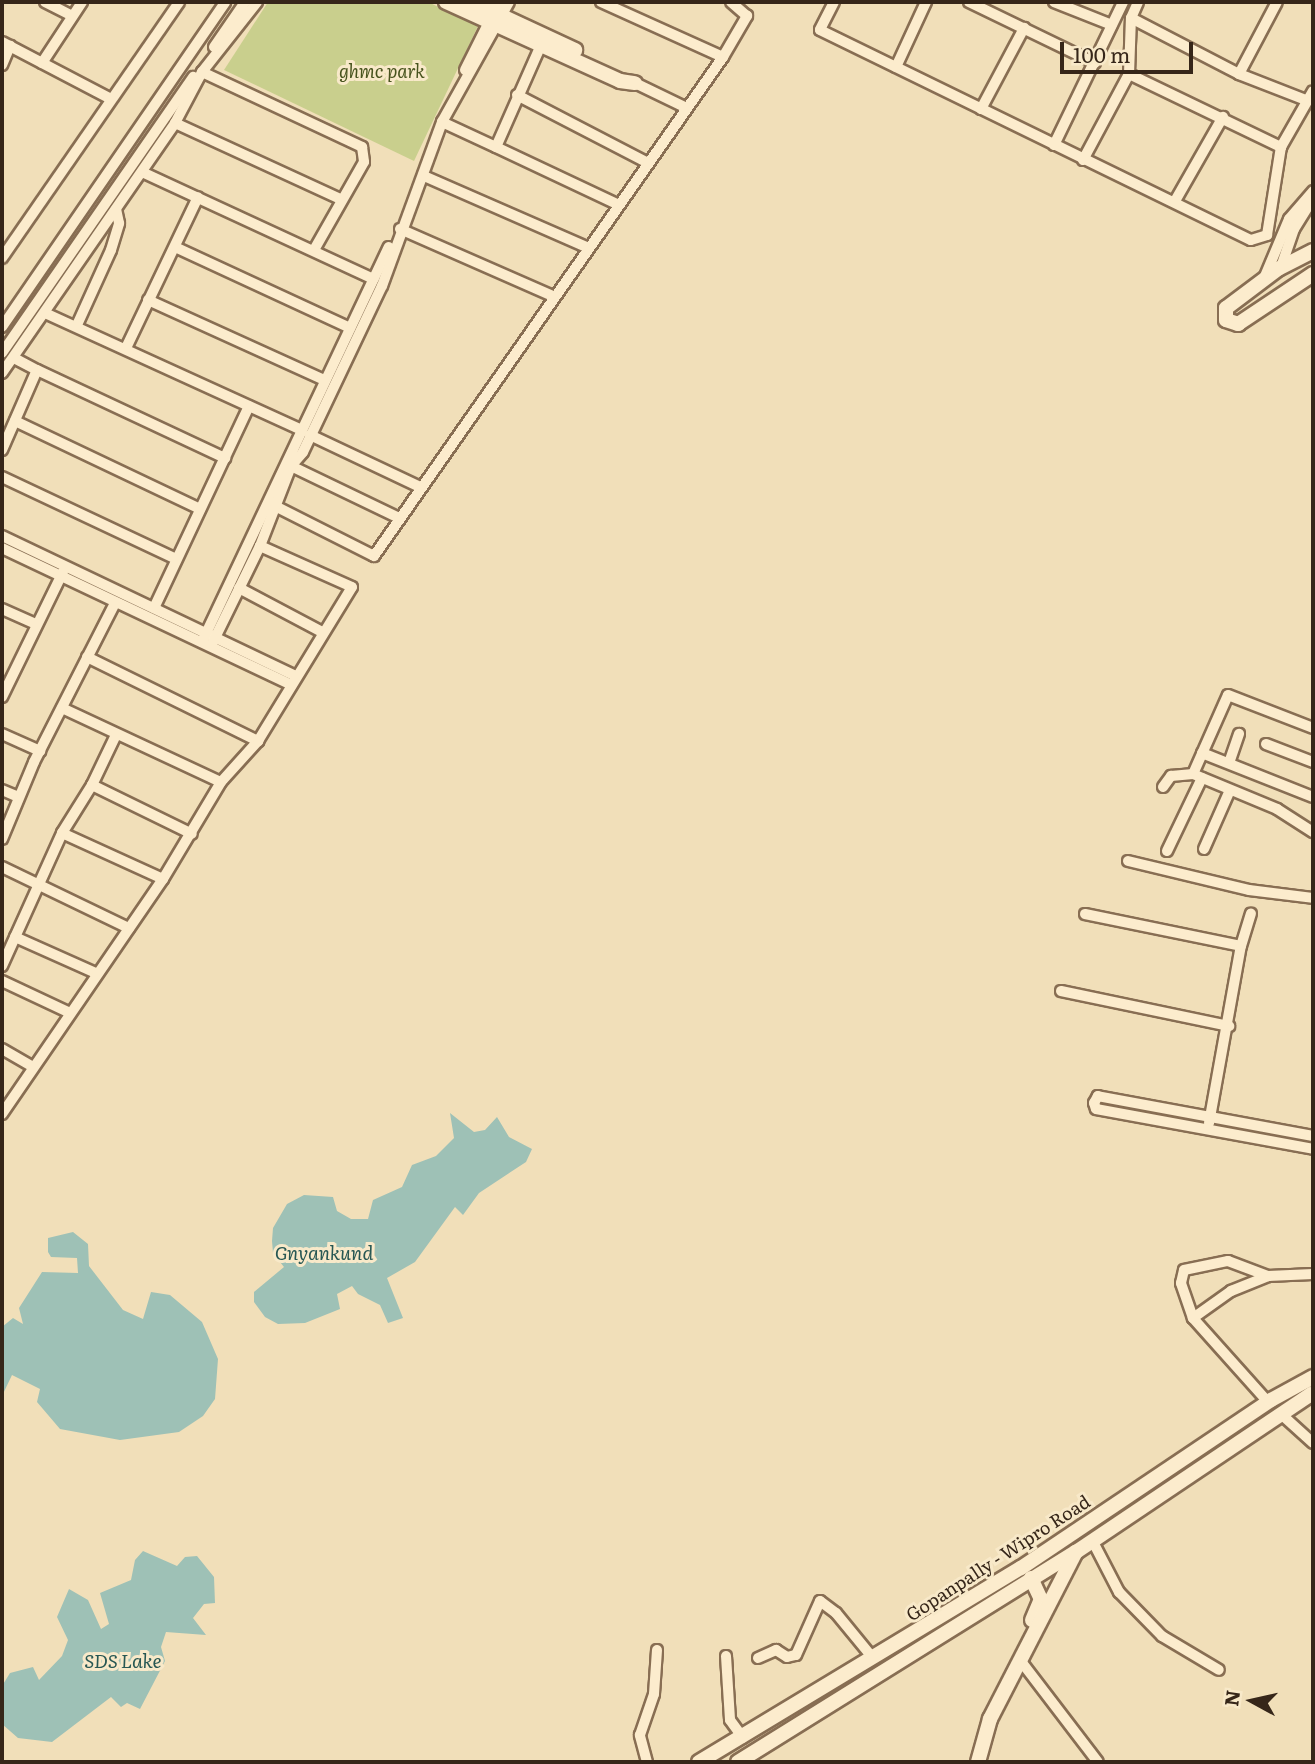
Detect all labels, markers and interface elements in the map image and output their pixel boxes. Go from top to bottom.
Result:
scale bar [1063,28,1196,72]
text: 100 m [1073,38,1130,69]
park label: ghmc park [339,60,425,82]
water label: Gnyankund [275,1242,373,1264]
street label: Gopanpally - Wipro Road [902,1490,1094,1626]
water label: SDS Lake [84,1650,162,1672]
north arrow [1217,1666,1287,1736]
text: N [1216,1688,1246,1708]

